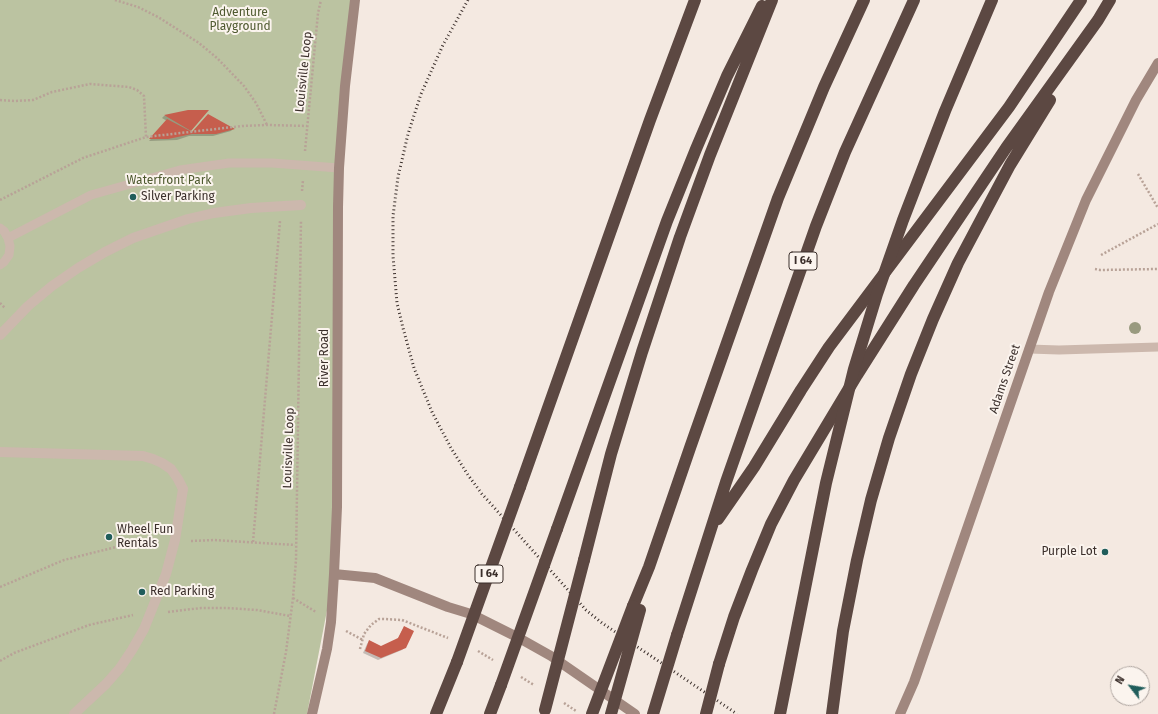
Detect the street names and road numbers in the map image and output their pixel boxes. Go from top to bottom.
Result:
street label: Louisville Loop [293,31,315,113]
road number: I 64 [789,252,817,270]
street label: River Road [318,329,332,387]
street label: Adams Street [986,343,1024,415]
street label: Louisville Loop [280,407,298,489]
road number: I 64 [475,565,503,583]

